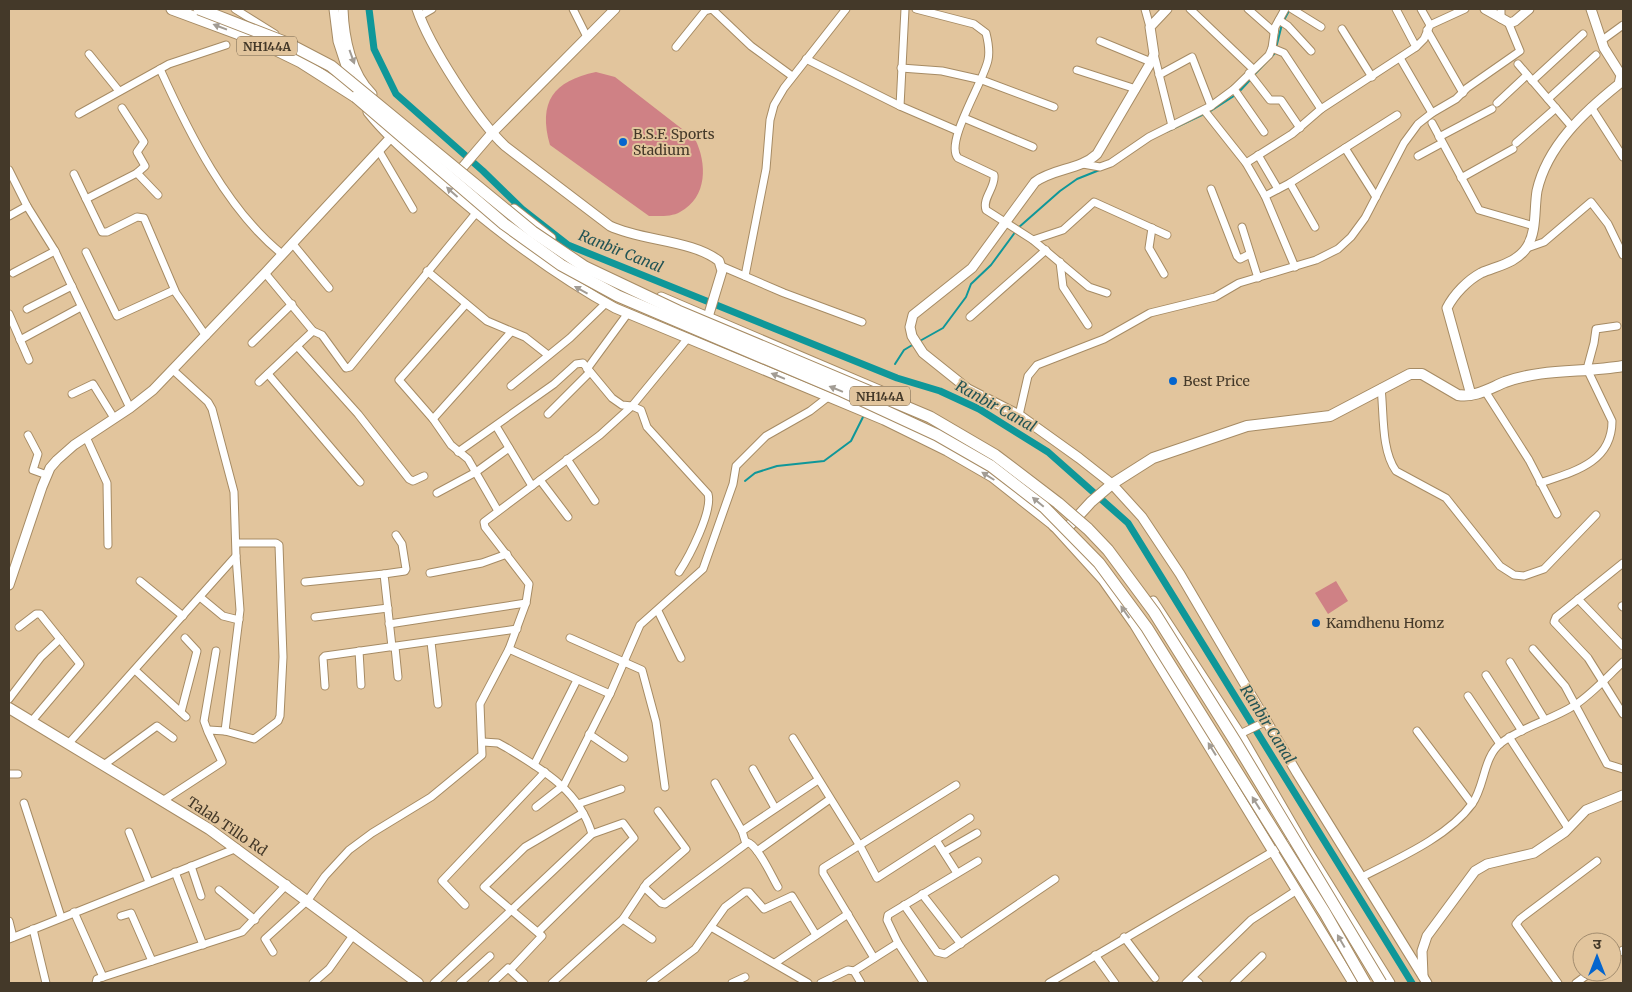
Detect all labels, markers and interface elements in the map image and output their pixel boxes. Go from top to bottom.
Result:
one-way arrow [212,23,227,30]
road number: NH144A [237,36,297,56]
one-way arrow [348,49,356,64]
place label: B.S.F. Sports Stadium [633,125,715,159]
marker: B.S.F. Sports Stadium [617,136,629,148]
one-way arrow [446,186,458,198]
water label: Ranbir Canal [576,225,666,277]
one-way arrow [575,285,588,294]
one-way arrow [771,371,785,379]
place label: Best Price [1183,372,1250,390]
marker: Best Price [1167,375,1179,387]
water label: Ranbir Canal [952,376,1040,436]
one-way arrow [829,385,844,393]
road number: NH144A [850,386,910,406]
one-way arrow [981,471,994,480]
one-way arrow [1032,497,1045,508]
one-way arrow [1120,605,1130,619]
place label: Kamdhenu Homz [1326,614,1444,632]
marker: Kamdhenu Homz [1310,617,1322,629]
water label: Ranbir Canal [1236,681,1300,767]
one-way arrow [1207,743,1217,756]
street label: Talab Tillo Rd [183,793,271,860]
one-way arrow [1251,796,1261,809]
north arrow [1572,932,1622,982]
one-way arrow [1337,934,1345,948]
text: उ [1593,935,1602,953]

